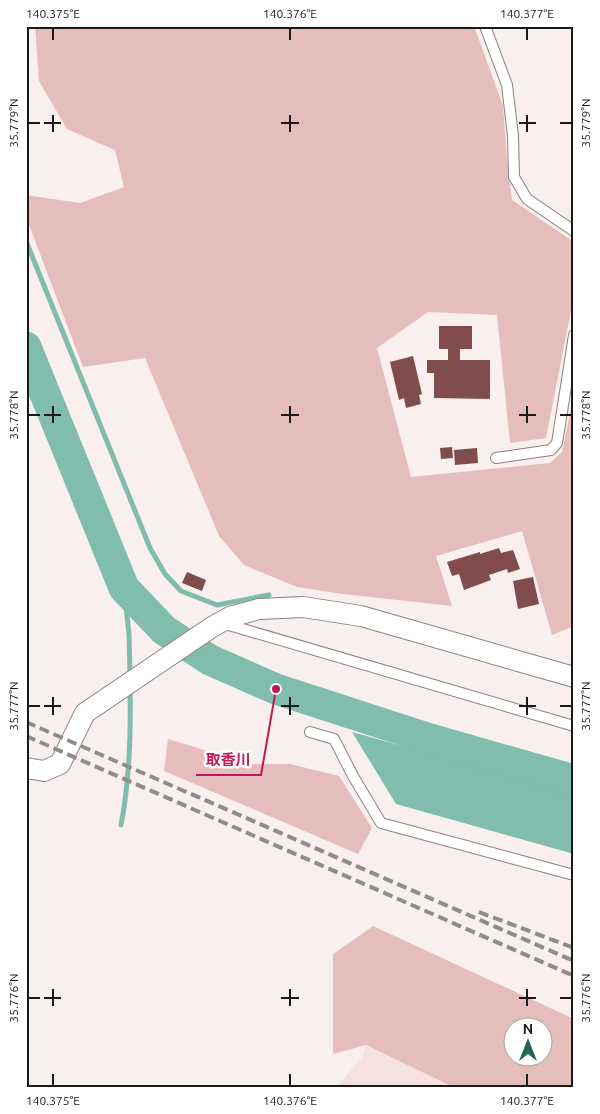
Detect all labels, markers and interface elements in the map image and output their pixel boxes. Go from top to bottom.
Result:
text: 140.375°E [26,7,80,20]
text: 140.376°E [263,7,317,20]
text: 140.377°E [500,7,554,20]
text: 35.779°N [7,98,20,148]
text: 35.779°N [579,98,592,148]
text: 35.778°N [7,390,20,440]
text: 35.778°N [579,390,592,440]
text: 35.777°N [7,681,20,731]
text: 35.777°N [579,681,592,731]
callout: 取香川 [196,745,261,775]
text: 取香川 [205,751,251,768]
text: 35.776°N [7,973,20,1023]
text: 35.776°N [579,973,592,1023]
north arrow [502,1016,552,1066]
text: N [523,1021,533,1037]
text: 140.375°E [26,1094,80,1107]
text: 140.376°E [263,1094,317,1107]
text: 140.377°E [500,1094,554,1107]

